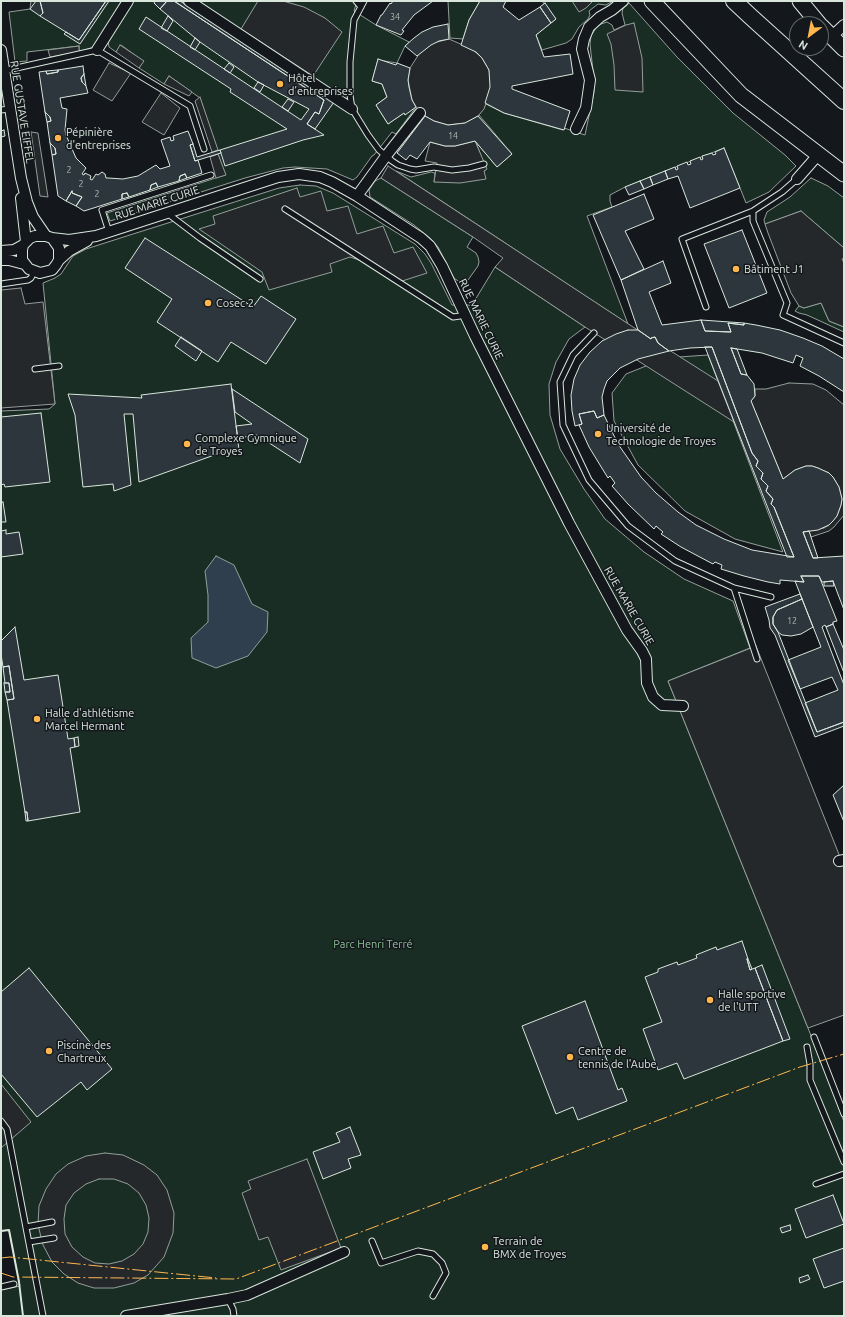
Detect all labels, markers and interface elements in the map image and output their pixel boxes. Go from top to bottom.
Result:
house number: 34 [390,12,400,22]
north arrow [789,16,829,56]
text: N [797,38,810,53]
street label: RUE GUSTAVE EIFFEL [7,60,37,164]
place label: Hôtel d’entreprises [288,71,353,97]
marker: Hôtel d’entreprises [275,79,285,89]
place label: Pépinière d'entreprises [66,125,131,151]
house number: 14 [448,131,458,141]
marker: Pépinière d'entreprises [53,133,63,143]
house number: 2 [66,165,72,175]
house number: 2 [78,179,84,189]
street label: RUE MARIE CURIE [113,183,201,223]
house number: 2 [94,189,100,199]
place label: Bâtiment J1 [744,262,804,276]
marker: Bâtiment J1 [731,264,741,274]
street label: RUE MARIE CURIE [456,276,506,362]
place label: Cosec 2 [216,296,254,310]
marker: Cosec 2 [203,298,213,308]
place label: Université de Technologie de Troyes [606,421,716,447]
marker: Université de Technologie de Troyes [593,429,603,439]
place label: Complexe Gymnique de Troyes [195,431,297,457]
marker: Complexe Gymnique de Troyes [182,439,192,449]
street label: RUE MARIE CURIE [601,564,657,648]
house number: 12 [787,616,797,626]
place label: Halle d'athlétisme Marcel Hermant [45,706,134,732]
marker: Halle d'athlétisme Marcel Hermant [32,714,42,724]
park label: Parc Henri Terré [333,937,413,951]
place label: Halle sportive de l'UTT [718,987,786,1013]
marker: Halle sportive de l'UTT [705,995,715,1005]
place label: Piscine des Chartreux [57,1038,111,1064]
place label: Centre de tennis de l'Aube [578,1044,657,1070]
marker: Piscine des Chartreux [44,1046,54,1056]
marker: Centre de tennis de l'Aube [565,1052,575,1062]
place label: Terrain de BMX de Troyes [493,1234,566,1260]
marker: Terrain de BMX de Troyes [480,1242,490,1252]

